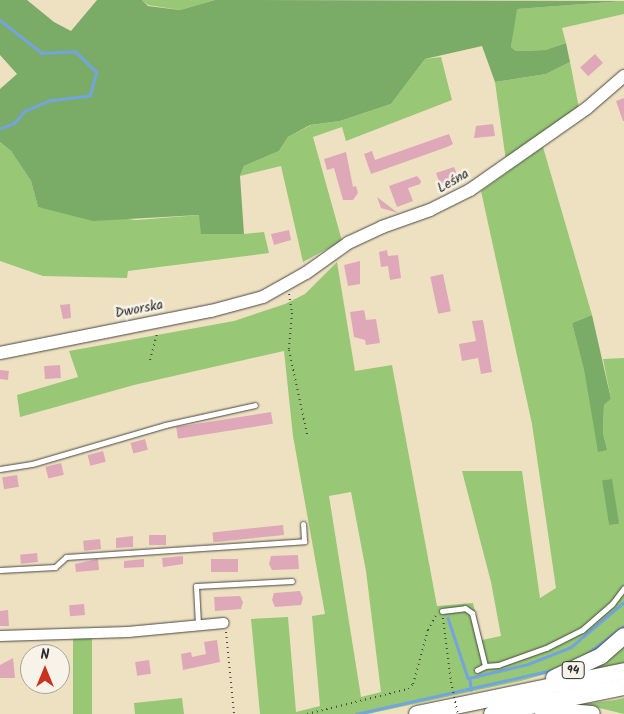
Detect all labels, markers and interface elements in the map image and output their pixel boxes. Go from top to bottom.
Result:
street label: Leśna [434,165,472,197]
street label: Dworska [114,296,164,322]
north arrow [20,644,70,694]
text: N [41,644,49,666]
road number: 94 [560,660,586,680]

